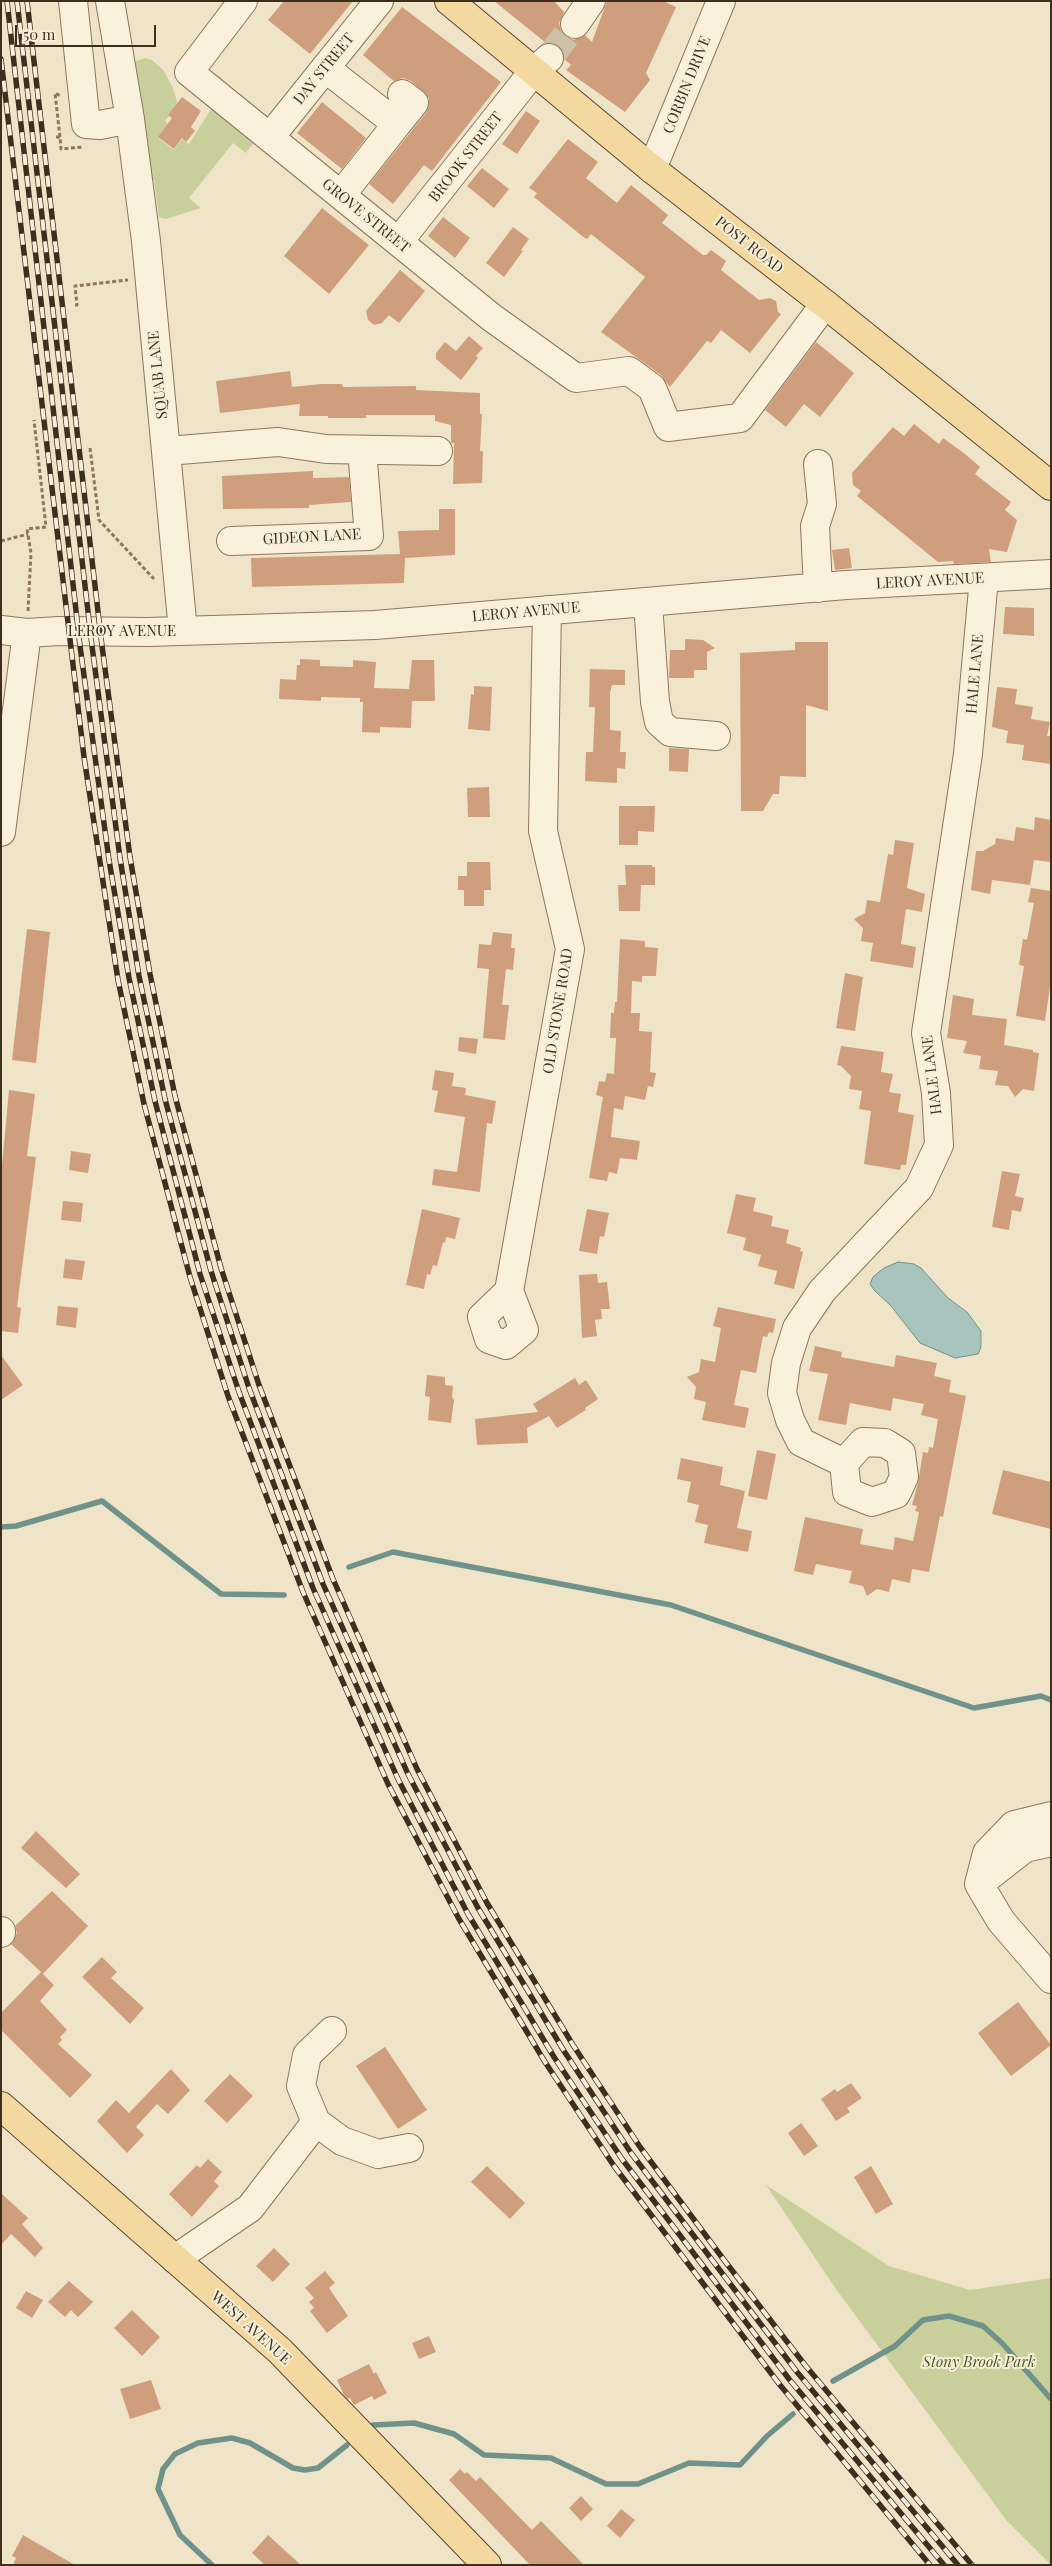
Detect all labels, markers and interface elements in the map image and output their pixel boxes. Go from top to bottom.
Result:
scale bar [18,15,159,47]
text: 50 m [23,24,55,44]
street label: DAY STREET [290,30,358,108]
street label: CORBIN DRIVE [659,34,715,136]
street label: BROOK STREET [425,108,507,206]
street label: GROVE STREET [318,175,414,257]
street label: POST ROAD [711,213,787,277]
street label: SQUAB LANE [144,330,172,420]
street label: GIDEON LANE [262,525,362,549]
street label: LEROY AVENUE [875,569,985,593]
street label: LEROY AVENUE [471,598,581,626]
street label: LEROY AVENUE [68,622,176,640]
street label: HALE LANE [963,633,987,715]
street label: OLD STONE ROAD [539,947,577,1075]
street label: HALE LANE [918,1034,946,1116]
street label: WEST AVENUE [207,2287,295,2369]
park label: Stony Brook Park [923,2353,1035,2371]

